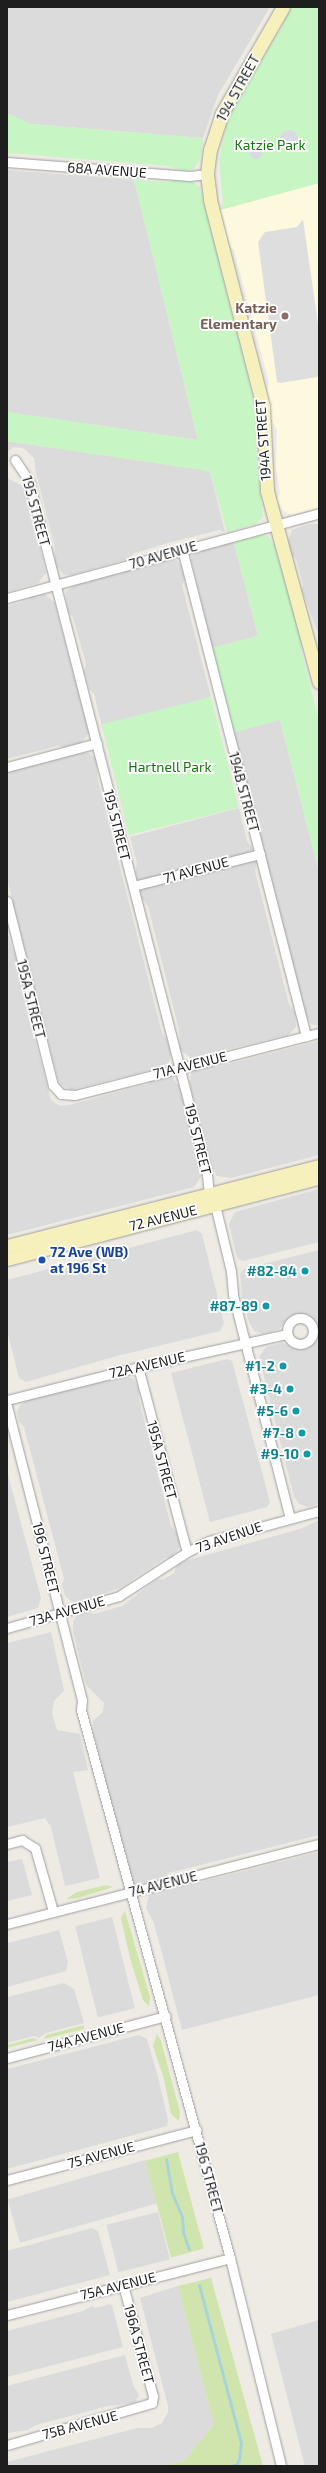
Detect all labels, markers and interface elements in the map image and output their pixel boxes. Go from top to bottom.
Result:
street label: 194 STREET [213,52,263,124]
park label: Katzie Park [234,137,306,153]
street label: 68A AVENUE [67,159,147,181]
place label: Katzie Elementary [200,300,277,332]
marker: Katzie Elementary [280,311,290,321]
street label: 194A STREET [252,398,274,482]
street label: 195 STREET [18,474,54,548]
street label: 70 AVENUE [127,537,199,573]
street label: 194B STREET [225,750,263,834]
park label: Hartnell Park [128,759,212,775]
street label: 195 STREET [100,788,134,862]
street label: 71 AVENUE [161,853,231,887]
street label: 195A STREET [13,957,49,1041]
street label: 71A AVENUE [151,1048,229,1082]
street label: 195 STREET [181,1102,215,1176]
street label: 72 AVENUE [127,1201,199,1235]
place label: 72 Ave (WB) at 196 St [50,1244,128,1276]
marker: 72 Ave (WB) at 196 St [37,1255,47,1265]
place label: #82-84 [247,1263,297,1279]
marker: #82-84 [300,1266,310,1276]
place label: #87-89 [209,1298,258,1314]
marker: #87-89 [261,1301,271,1311]
street label: 72A AVENUE [107,1348,187,1382]
place label: #1-2 [245,1358,275,1374]
marker: #1-2 [278,1361,288,1371]
place label: #3-4 [249,1381,282,1397]
marker: #3-4 [285,1384,295,1394]
place label: #5-6 [256,1403,288,1419]
marker: #5-6 [291,1406,301,1416]
street label: 195A STREET [143,1419,181,1501]
place label: #7-8 [262,1425,294,1441]
marker: #7-8 [297,1428,307,1438]
place label: #9-10 [261,1446,299,1462]
marker: #9-10 [302,1449,312,1459]
street label: 73 AVENUE [193,1518,265,1556]
street label: 196 STREET [29,1520,63,1596]
street label: 73A AVENUE [27,1592,107,1630]
street label: 74 AVENUE [127,1867,199,1901]
street label: 74A AVENUE [46,2019,126,2055]
street label: 75 AVENUE [65,2138,137,2172]
street label: 196 STREET [191,2140,227,2216]
street label: 75A AVENUE [78,2268,158,2304]
street label: 196A STREET [120,2302,158,2386]
street label: 75B AVENUE [40,2407,120,2443]

